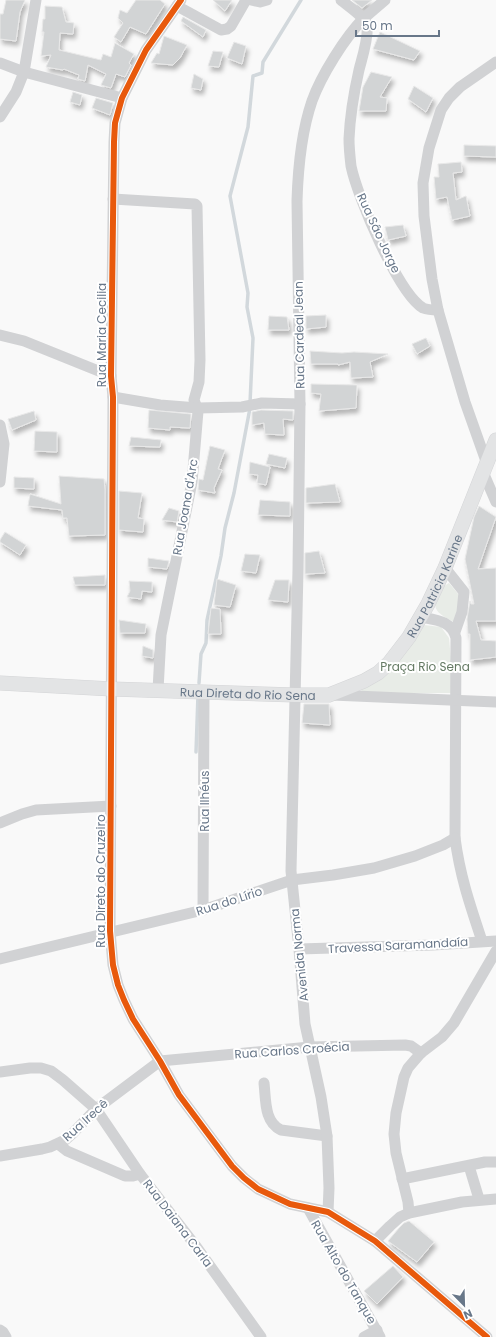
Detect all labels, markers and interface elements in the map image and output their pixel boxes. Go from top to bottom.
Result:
scale bar [356,12,439,38]
text: 50 m [362,17,393,34]
street label: Rua Sâo Jorge [353,190,405,276]
street label: Rua Cardeal Jean [290,281,308,389]
street label: Rua Maria Cecilia [93,283,110,387]
street label: Rua Joana d'Arc [168,458,202,556]
street label: Rua Patricia Karine [402,532,466,640]
park label: Praça Rio Sena [380,658,470,675]
street label: Rua Direta do Rio Sena [180,683,316,704]
street label: Rua Ilhéus [196,770,213,832]
street label: Rua Direto do Cruzeiro [92,814,109,948]
street label: Rua do Lírio [194,882,265,920]
street label: Avenida Norma [286,908,312,1002]
street label: Travessa Saramandaía [328,933,468,957]
street label: Rua Carlos Croécia [234,1037,350,1063]
street label: Rua Irecê [59,1095,111,1145]
street label: Rua Daiana Carla [139,1176,217,1270]
street label: Rua Alto do Tanque [307,1217,381,1327]
north arrow [444,1285,484,1325]
text: N [461,1305,475,1323]

